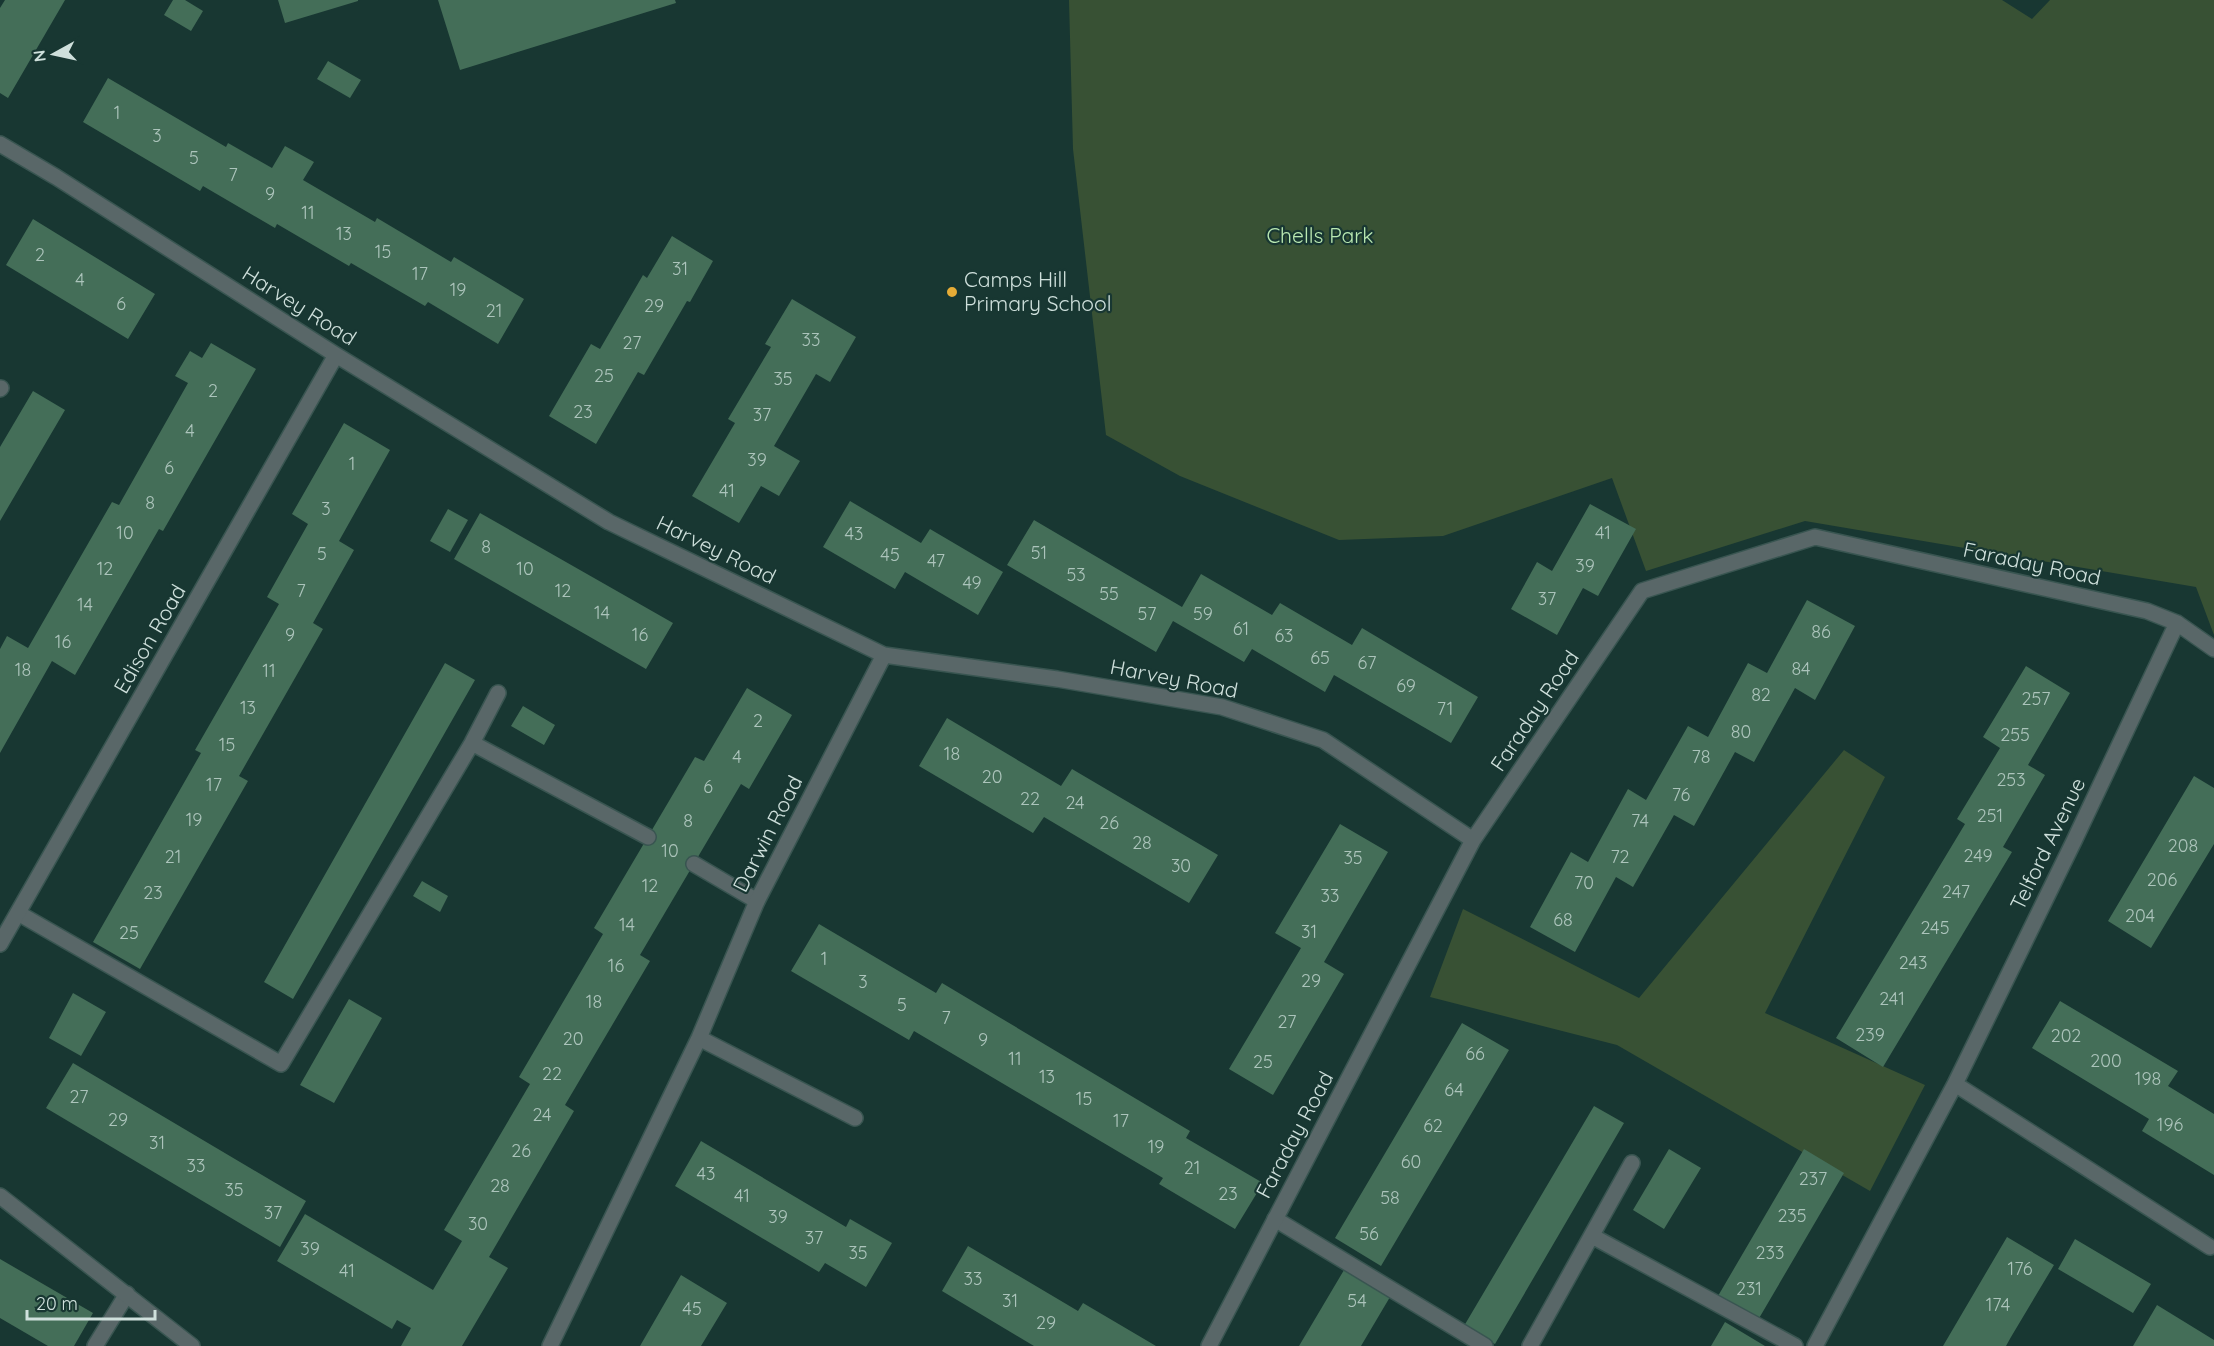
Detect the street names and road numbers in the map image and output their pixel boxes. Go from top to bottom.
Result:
street label: Harvey Road [238,260,361,350]
street label: Harvey Road [653,509,780,589]
street label: Faraday Road [1961,536,2103,590]
street label: Edison Road [107,579,191,698]
street label: Faraday Road [1484,645,1584,776]
street label: Harvey Road [1108,653,1240,703]
street label: Darwin Road [727,771,808,896]
street label: Telford Avenue [2004,773,2090,914]
street label: Faraday Road [1250,1067,1338,1202]

